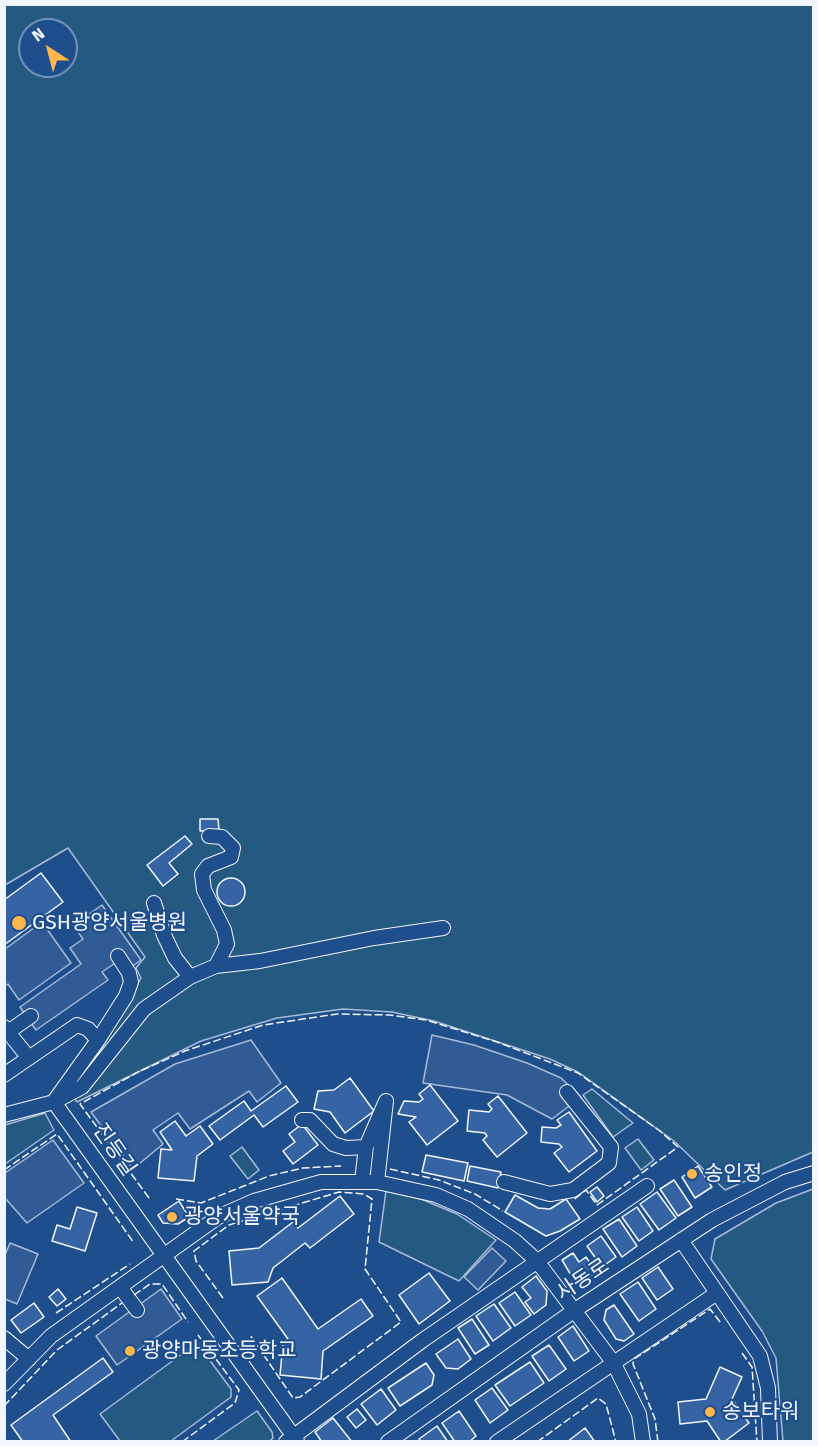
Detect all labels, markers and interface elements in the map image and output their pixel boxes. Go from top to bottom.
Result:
north arrow [18,18,78,78]
text: N [28,24,48,45]
place label: GSH광양서울병원 [32,910,187,936]
marker: GSH광양서울병원 [10,914,28,932]
street label: 진등길 [87,1119,141,1181]
place label: 송인정 [704,1161,762,1187]
marker: 송인정 [685,1167,699,1181]
place label: 광양서울약국 [184,1204,300,1230]
marker: 광양서울약국 [165,1210,179,1224]
street label: 사동로 [552,1253,614,1307]
place label: 광양마동초등학교 [142,1338,297,1364]
marker: 광양마동초등학교 [123,1344,137,1358]
place label: 송보타워 [722,1399,799,1425]
marker: 송보타워 [703,1405,717,1419]

